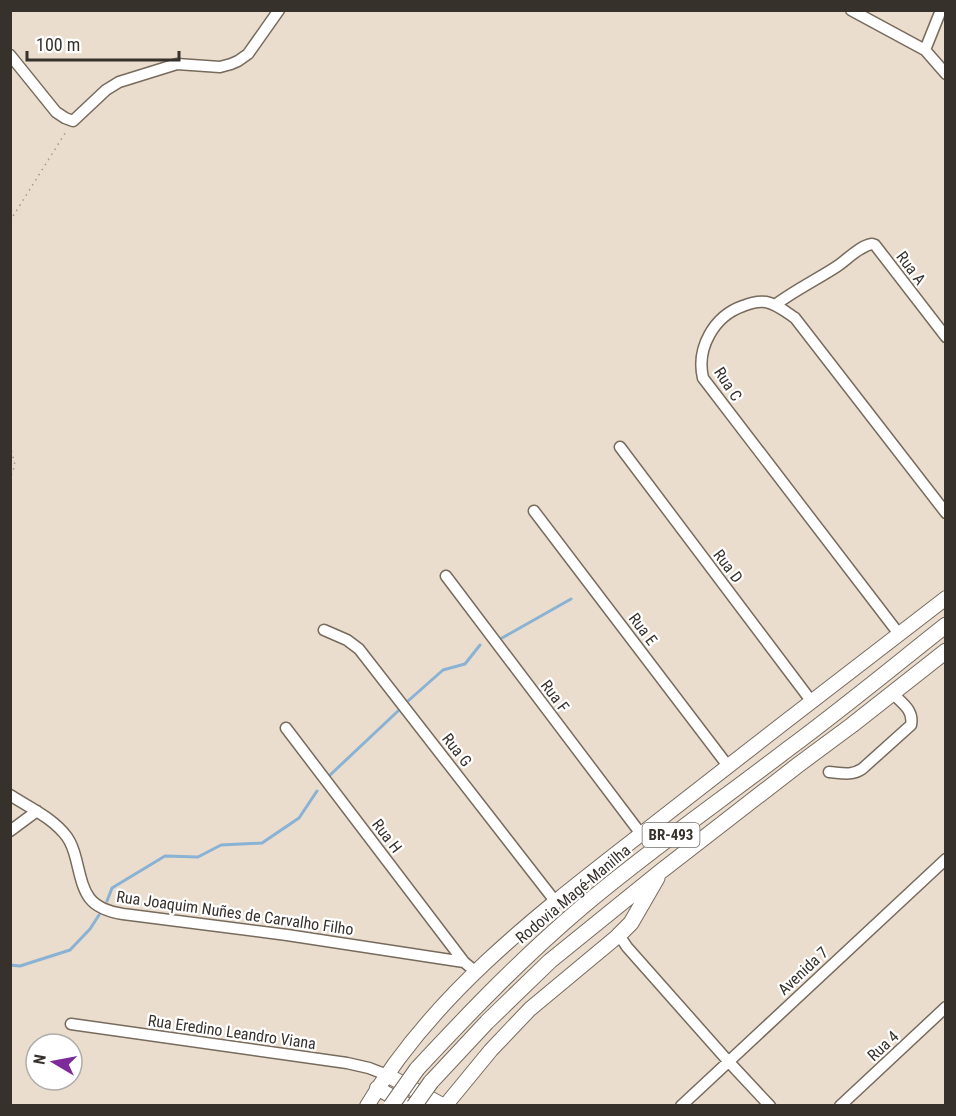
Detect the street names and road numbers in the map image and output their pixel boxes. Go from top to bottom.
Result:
street label: Rua A [892,248,930,288]
street label: Rua C [710,363,746,405]
street label: Rua D [709,546,747,586]
street label: Rua E [625,609,661,649]
street label: Rua F [537,676,573,716]
street label: Rua G [438,730,476,770]
street label: Rua H [368,815,406,857]
road number: BR-493 [642,823,700,847]
street label: Rodovia Magé-Manilha [512,841,634,947]
street label: Rua Joaquim Nuñes de Carvalho Filho [115,887,355,939]
street label: Avenida 7 [774,943,832,999]
street label: Rua Eredino Leandro Viana [147,1011,317,1053]
street label: Rua 4 [864,1027,903,1065]

